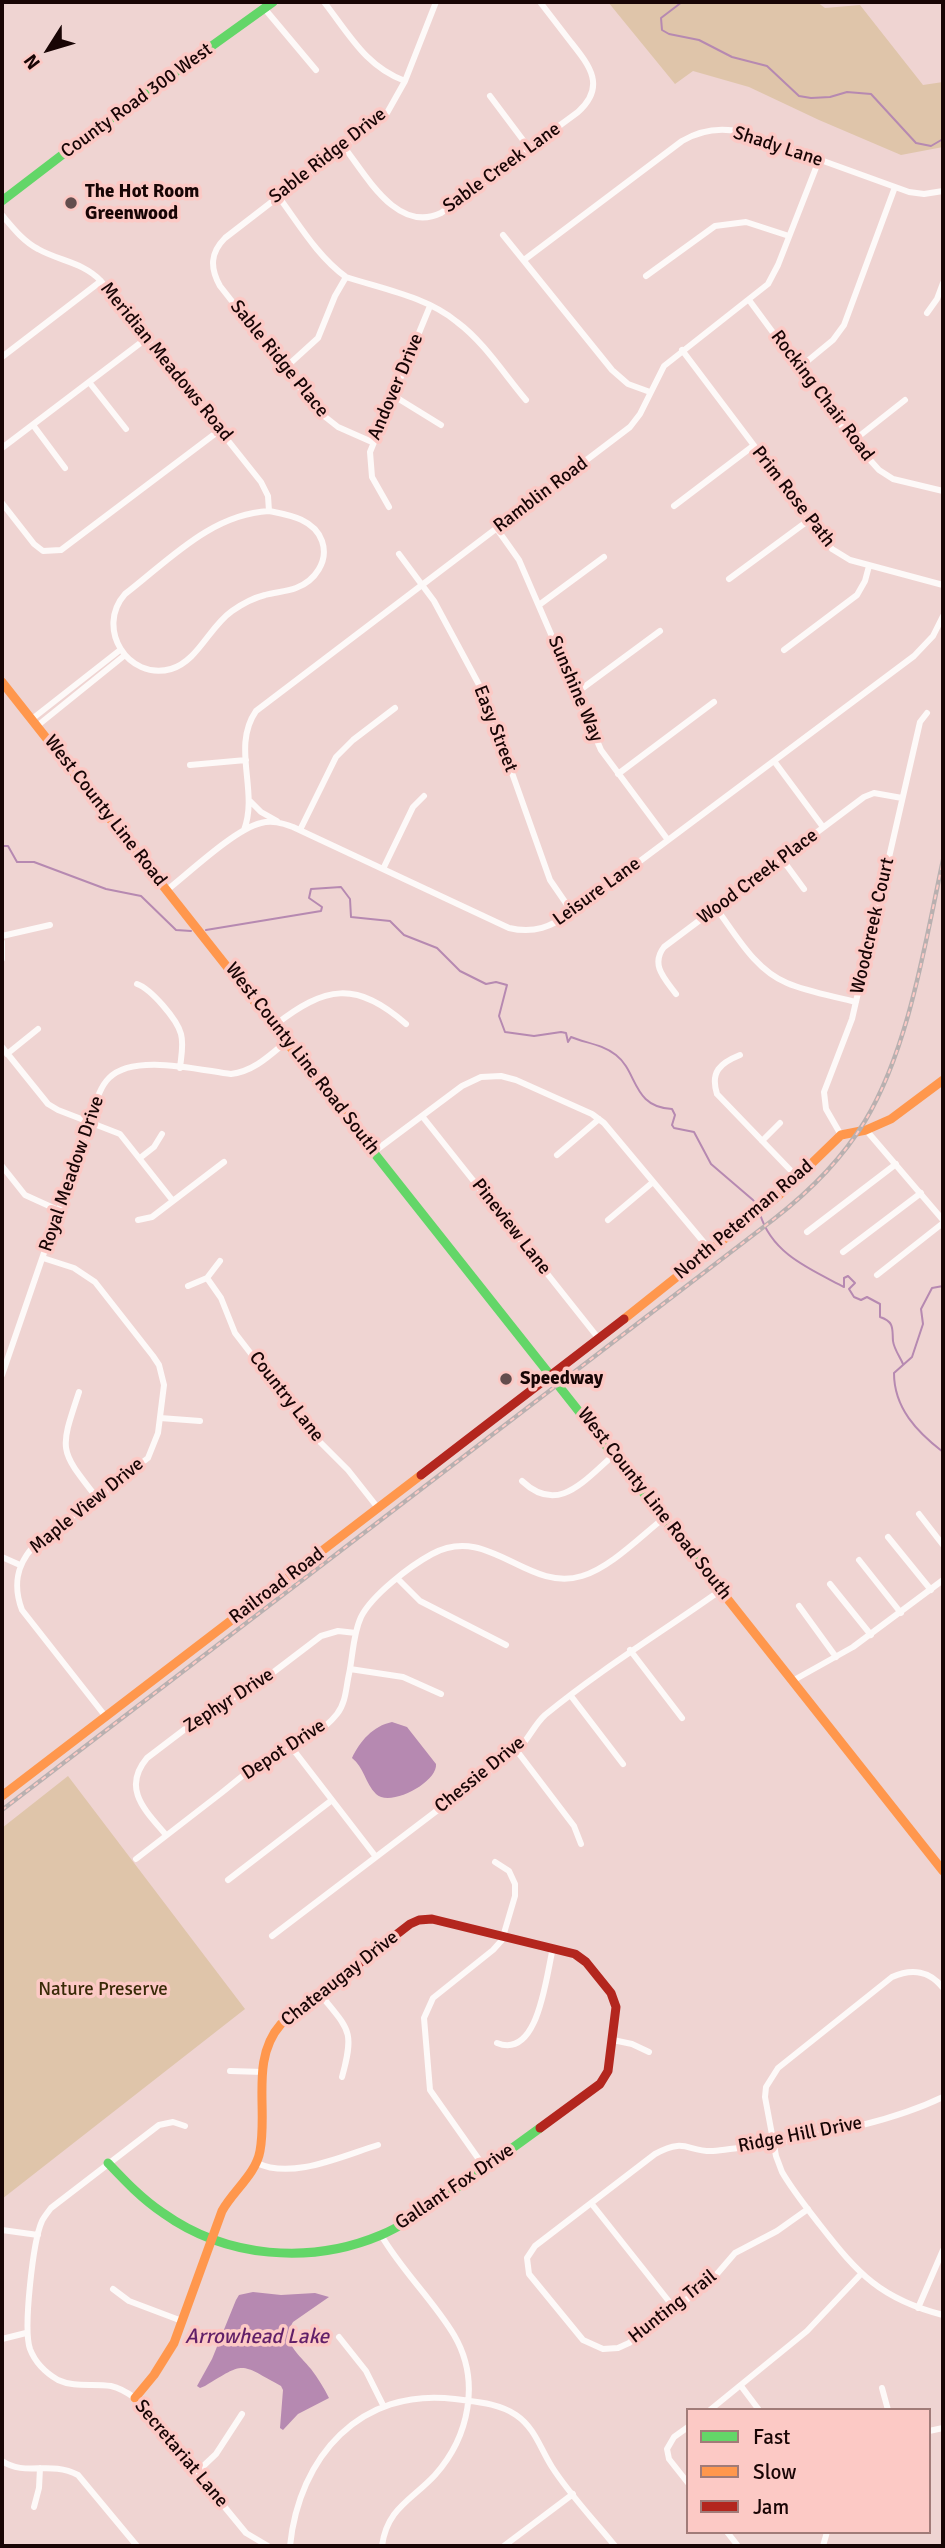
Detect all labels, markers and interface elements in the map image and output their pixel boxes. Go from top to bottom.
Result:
north arrow [14,14,84,84]
street label: County Road 300 West [57,38,217,164]
text: N [19,49,46,74]
street label: Sable Ridge Drive [265,103,391,209]
street label: Sable Creek Lane [439,118,565,218]
street label: Shady Lane [730,122,826,172]
place label: The Hot Room Greenwood [85,181,199,225]
marker: The Hot Room Greenwood [63,195,79,211]
street label: Meridian Meadows Road [95,278,237,446]
street label: Sable Ridge Place [225,296,333,422]
street label: Rocking Chair Road [765,326,879,466]
street label: Andover Drive [363,330,429,444]
street label: Prim Rose Path [746,442,840,552]
street label: Ramblin Road [489,452,593,538]
street label: Sunshine Way [542,633,608,745]
street label: Easy Street [468,682,522,776]
street label: West County Line Road [39,731,171,891]
street label: Wood Creek Place [693,824,823,930]
street label: Leisure Lane [549,853,645,931]
street label: Woodcreek Court [846,856,900,996]
street label: West County Line Road South [220,959,384,1159]
street label: Royal Meadow Drive [35,1093,109,1255]
street label: North Peterman Road [670,1155,818,1285]
street label: Pineview Lane [466,1174,556,1280]
street label: Country Lane [244,1347,328,1447]
place label: Speedway [520,1368,603,1390]
marker: Speedway [498,1371,514,1387]
street label: West County Line Road South [572,1404,736,1604]
street label: Maple View Drive [25,1453,149,1559]
street label: Railroad Road [225,1543,329,1629]
street label: Zephyr Drive [180,1664,278,1738]
street label: Depot Drive [238,1715,330,1785]
street label: Chessie Drive [430,1732,530,1818]
street label: Chateaugay Drive [277,1926,403,2032]
park label: Nature Preserve [38,1979,168,2001]
street label: Ridge Hill Drive [736,2112,864,2158]
street label: Gallant Fox Drive [391,2139,519,2235]
street label: Hunting Trail [624,2265,722,2349]
water label: Arrowhead Lake [185,2324,329,2350]
street label: Secretariat Lane [129,2396,233,2512]
legend [686,2408,931,2534]
text: Fast [753,2424,790,2450]
text: Slow [753,2459,797,2485]
text: Jam [753,2494,789,2520]

